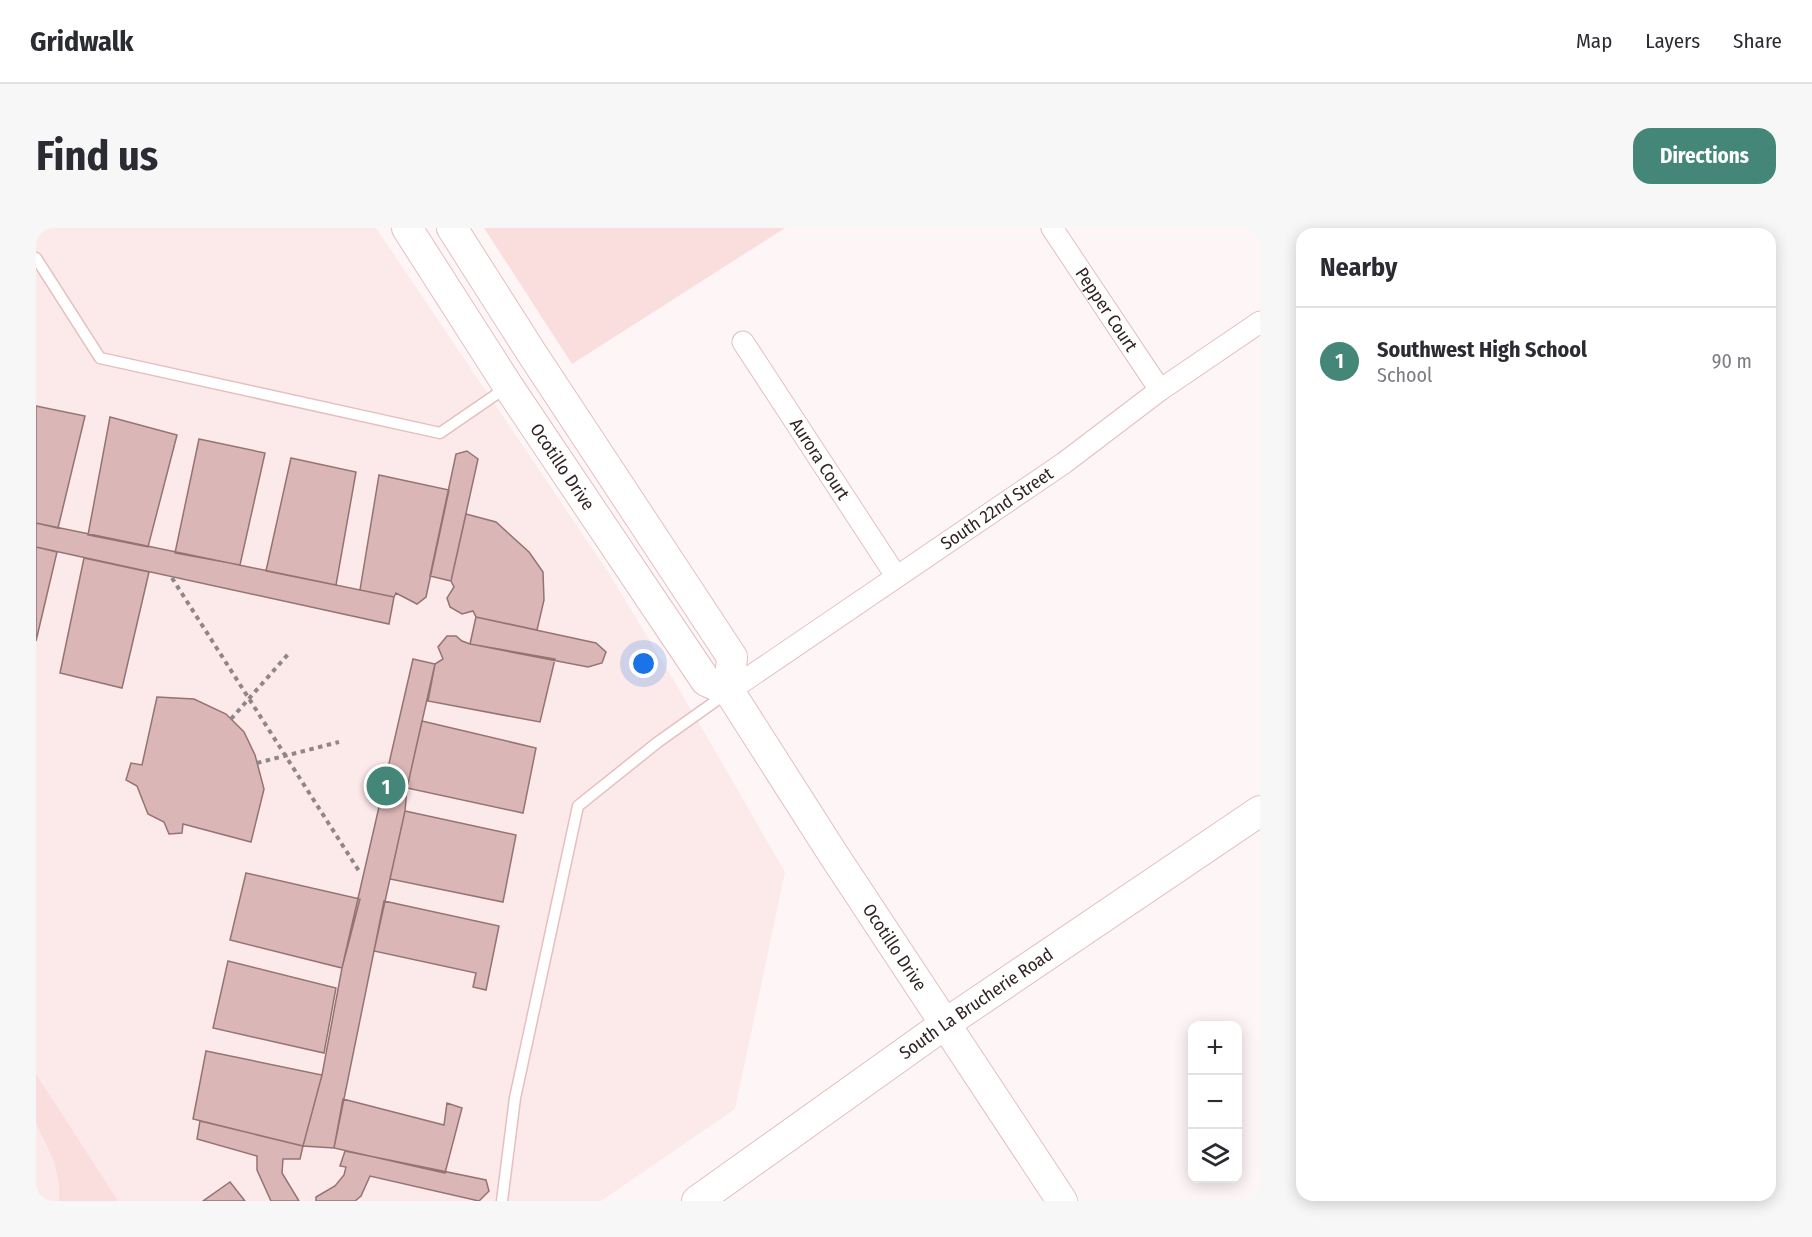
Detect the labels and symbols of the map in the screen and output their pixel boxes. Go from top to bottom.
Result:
street label: Pepper Court [1071,263,1142,356]
street label: Aurora Court [785,414,854,504]
street label: Ocotillo Drive [525,419,599,515]
street label: South 22nd Street [936,463,1057,555]
your location [629,649,658,678]
pin: 1 [366,764,406,808]
street label: Ocotillo Drive [858,900,931,995]
street label: South La Brucherie Road [895,943,1057,1064]

